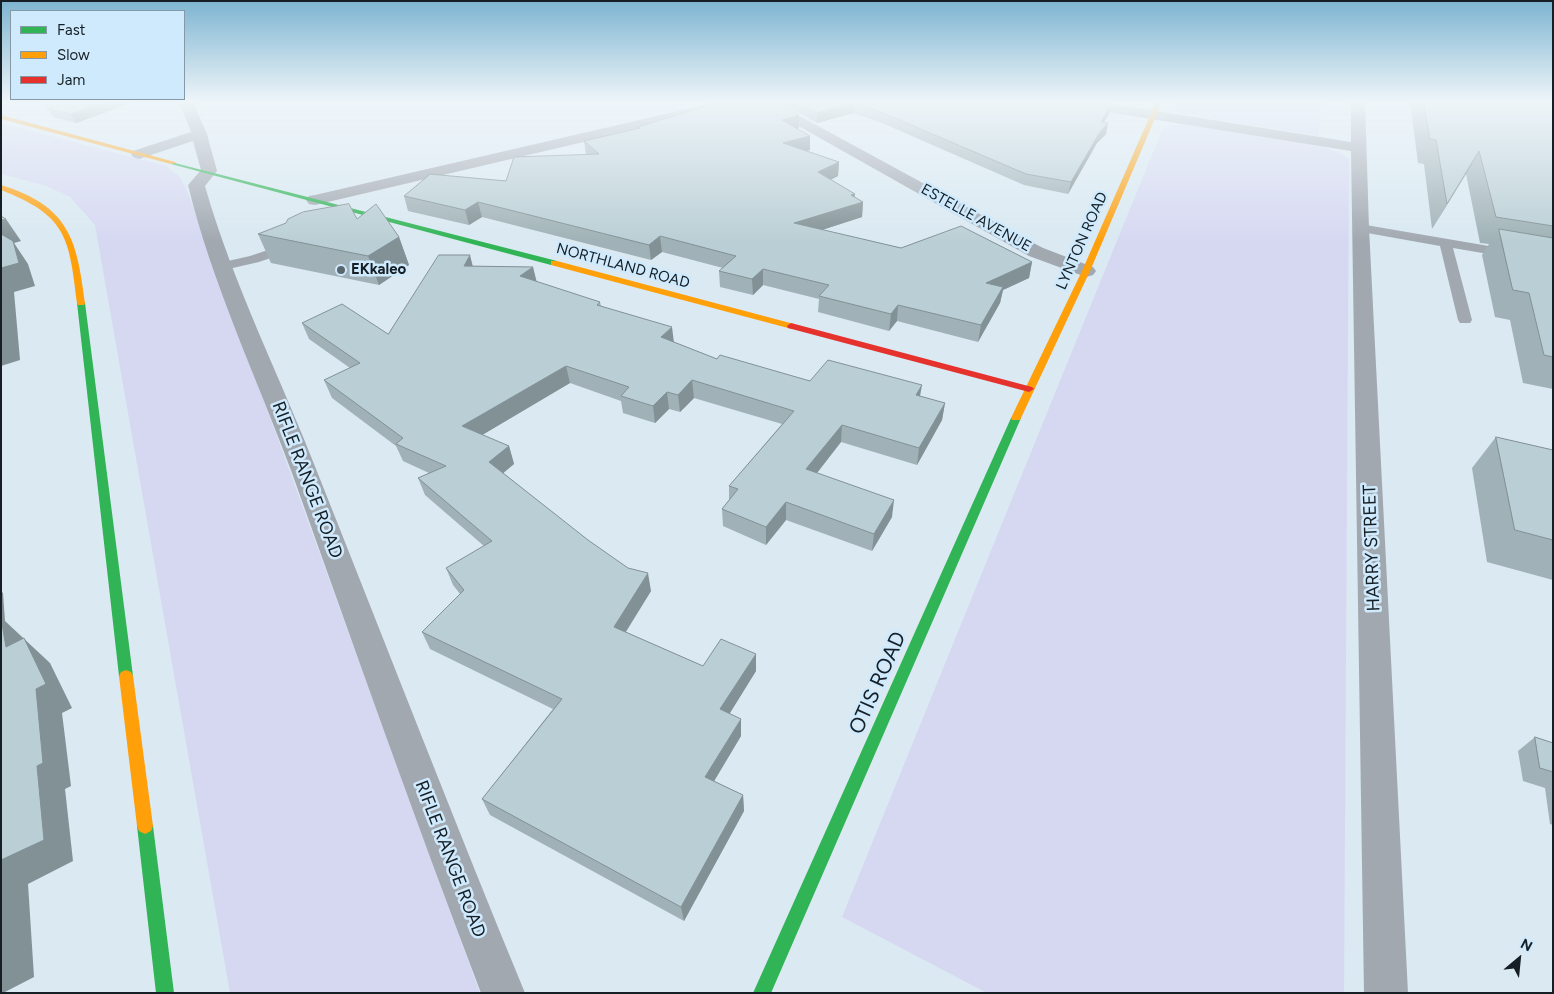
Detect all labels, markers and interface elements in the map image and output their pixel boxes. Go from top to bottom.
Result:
legend [10,10,185,100]
text: Fast [57,21,85,39]
text: Slow [57,46,90,64]
text: Jam [57,71,85,89]
street label: ESTELLE AVENUE [918,180,1034,256]
street label: LYNTON ROAD [1052,189,1112,293]
street label: NORTHLAND ROAD [554,240,692,292]
place label: EKkaleo [351,261,406,279]
marker: EKkaleo [335,264,347,276]
street label: RIFLE RANGE ROAD [267,398,347,562]
street label: HARRY STREET [1359,484,1385,612]
street label: OTIS ROAD [844,628,912,738]
street label: RIFLE RANGE ROAD [410,777,490,941]
north arrow [1494,934,1544,984]
text: N [1517,935,1535,955]

